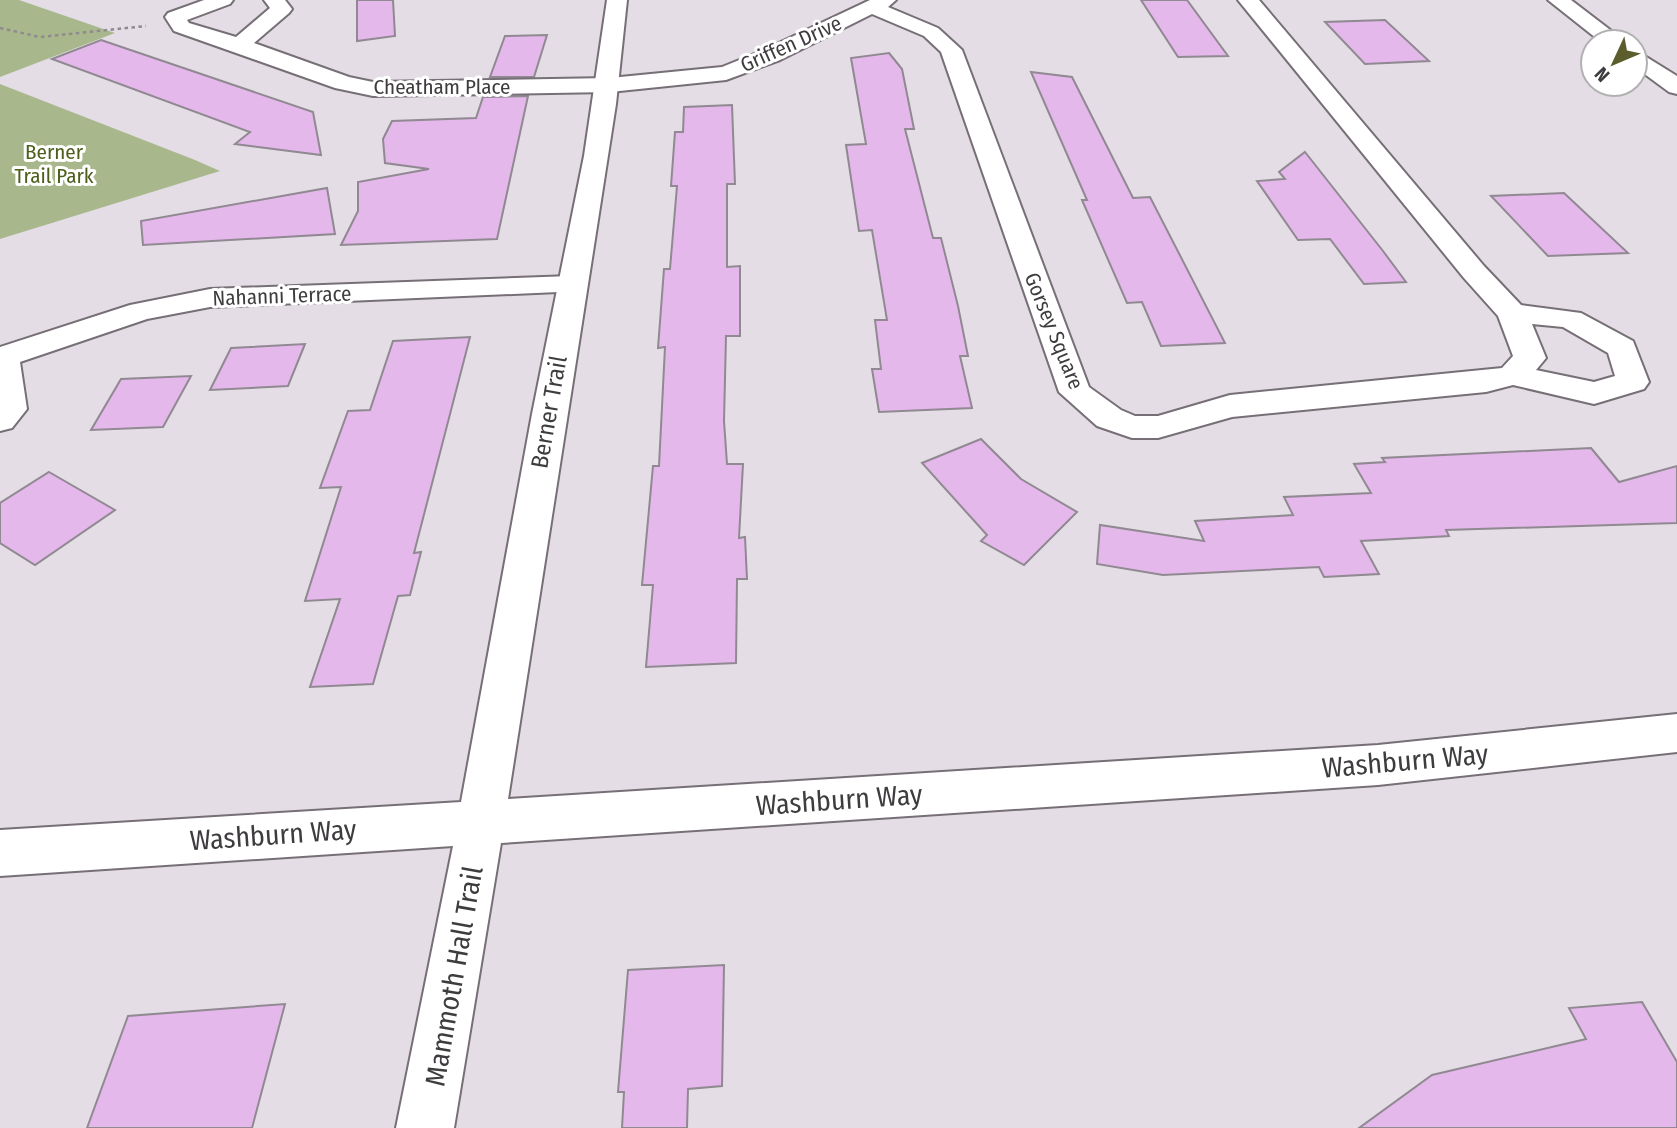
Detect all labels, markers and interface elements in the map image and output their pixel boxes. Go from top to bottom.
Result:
street label: Griffen Drive [736,10,846,78]
north arrow [1579,28,1649,98]
text: N [1590,62,1614,87]
street label: Cheatham Place [374,74,510,100]
park label: Berner Trail Park [14,139,94,189]
street label: Gorsey Square [1019,269,1089,393]
street label: Nahanni Terrace [212,281,352,311]
street label: Berner Trail [525,353,573,471]
street label: Washburn Way [1320,737,1490,785]
street label: Washburn Way [755,778,924,822]
street label: Washburn Way [189,813,358,857]
street label: Mammoth Hall Trail [418,863,490,1089]

